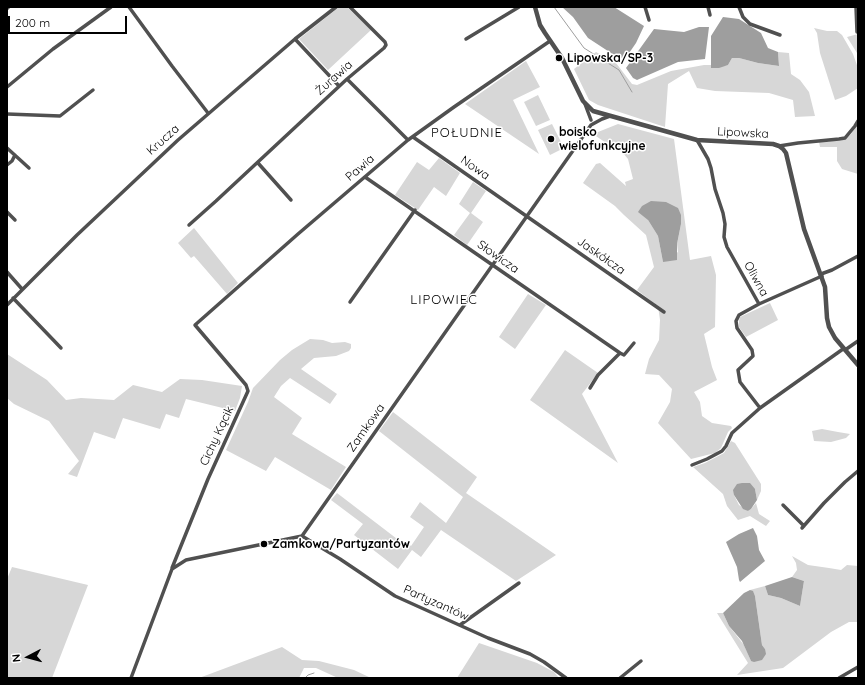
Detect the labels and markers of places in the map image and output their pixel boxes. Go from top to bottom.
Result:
place label: Lipowska/SP-3 [567,51,653,65]
marker: Lipowska/SP-3 [554,53,564,63]
place label: boisko wielofunkcyjne [559,125,646,153]
marker: boisko wielofunkcyjne [546,134,556,144]
place label: Zamkowa/Partyzantów [272,537,410,551]
marker: Zamkowa/Partyzantów [259,539,269,549]

